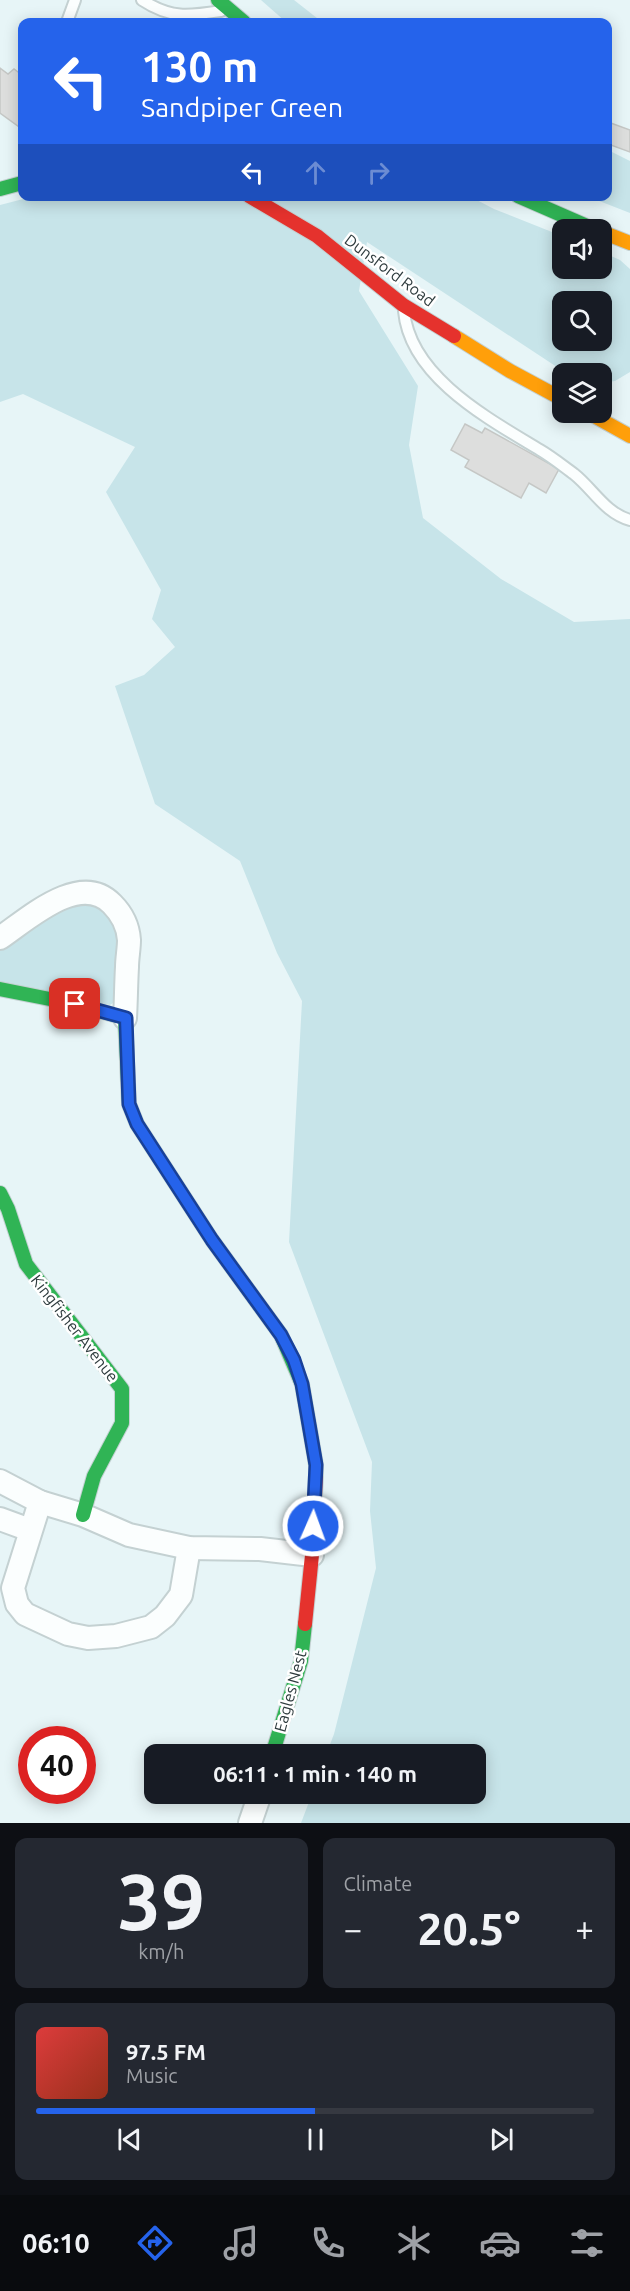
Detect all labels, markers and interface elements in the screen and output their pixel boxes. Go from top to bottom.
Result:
icon: left [42,42,120,120]
text: 130 m [141,43,258,90]
text: Sandpiper Green [141,92,343,122]
icon: left [236,156,269,189]
icon: ahead [299,156,332,189]
icon: right [362,156,395,189]
map controls [552,219,612,423]
button: sound [552,219,612,279]
street label: Dunsford Road [341,230,439,310]
button: search [552,291,612,351]
button: layers [552,363,612,423]
pin [49,978,100,1029]
icon: arrive [58,987,91,1020]
street label: Kingfisher Avenue [28,1271,122,1385]
position arrow [281,1494,345,1558]
street label: Eagles Nest [270,1648,310,1734]
speed limit sign: 40 [18,1726,96,1804]
text: 06:11 · 1 min · 140 m [213,1761,417,1786]
text: 39 [117,1857,205,1945]
text: Climate [344,1872,412,1895]
text: 20.5° [417,1903,520,1954]
text: − [344,1910,362,1947]
text: + [575,1910,594,1947]
text: km/h [138,1940,184,1963]
text: 97.5 FM [126,2039,206,2064]
text: Music [126,2064,178,2087]
icon: previous [113,2123,146,2156]
icon: pause [299,2123,332,2156]
icon: next [485,2123,518,2156]
icon: directions [134,2222,176,2264]
icon: music [220,2222,262,2264]
icon: phone [307,2222,349,2264]
icon: climate [393,2222,435,2264]
icon: car [479,2222,521,2264]
icon: filters [566,2222,608,2264]
text: 06:10 [22,2228,90,2258]

